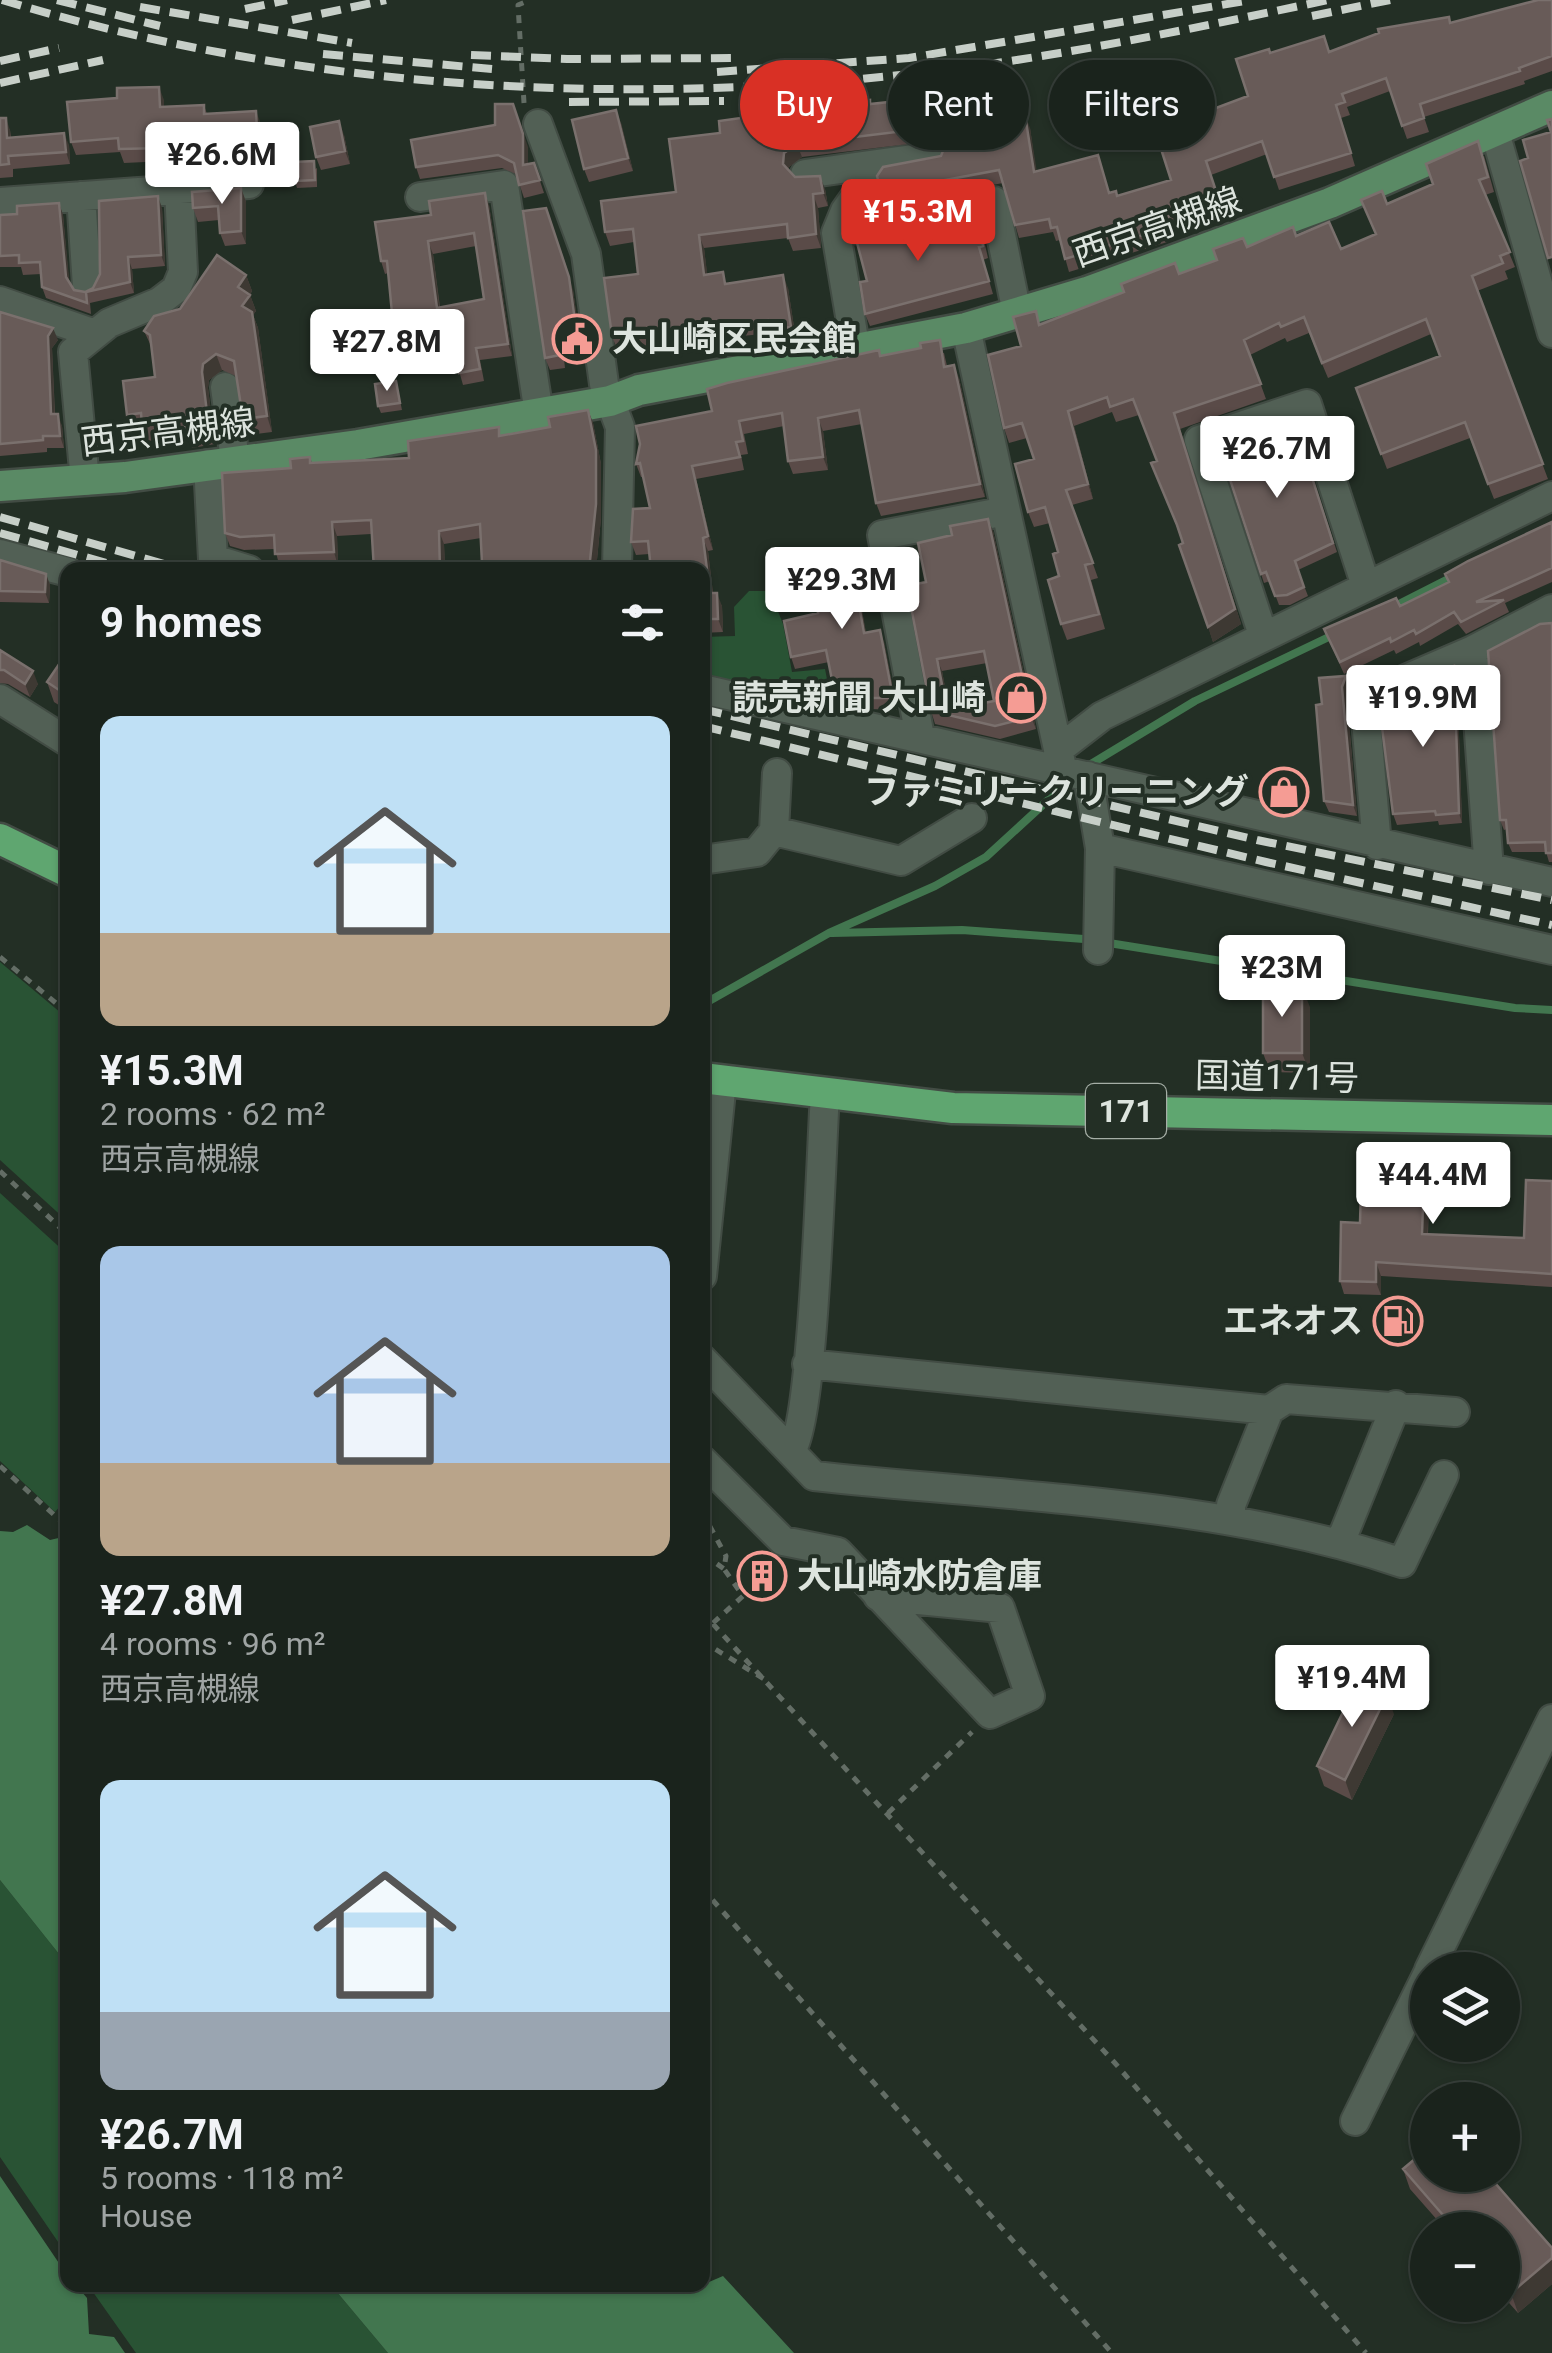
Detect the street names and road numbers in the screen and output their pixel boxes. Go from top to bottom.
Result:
street label: 西京高槻線 [1068,180,1247,275]
street label: 西京高槻線 [79,401,257,464]
street label: 国道171号 [1195,1056,1359,1099]
road number: 171 [1086,1084,1166,1138]

